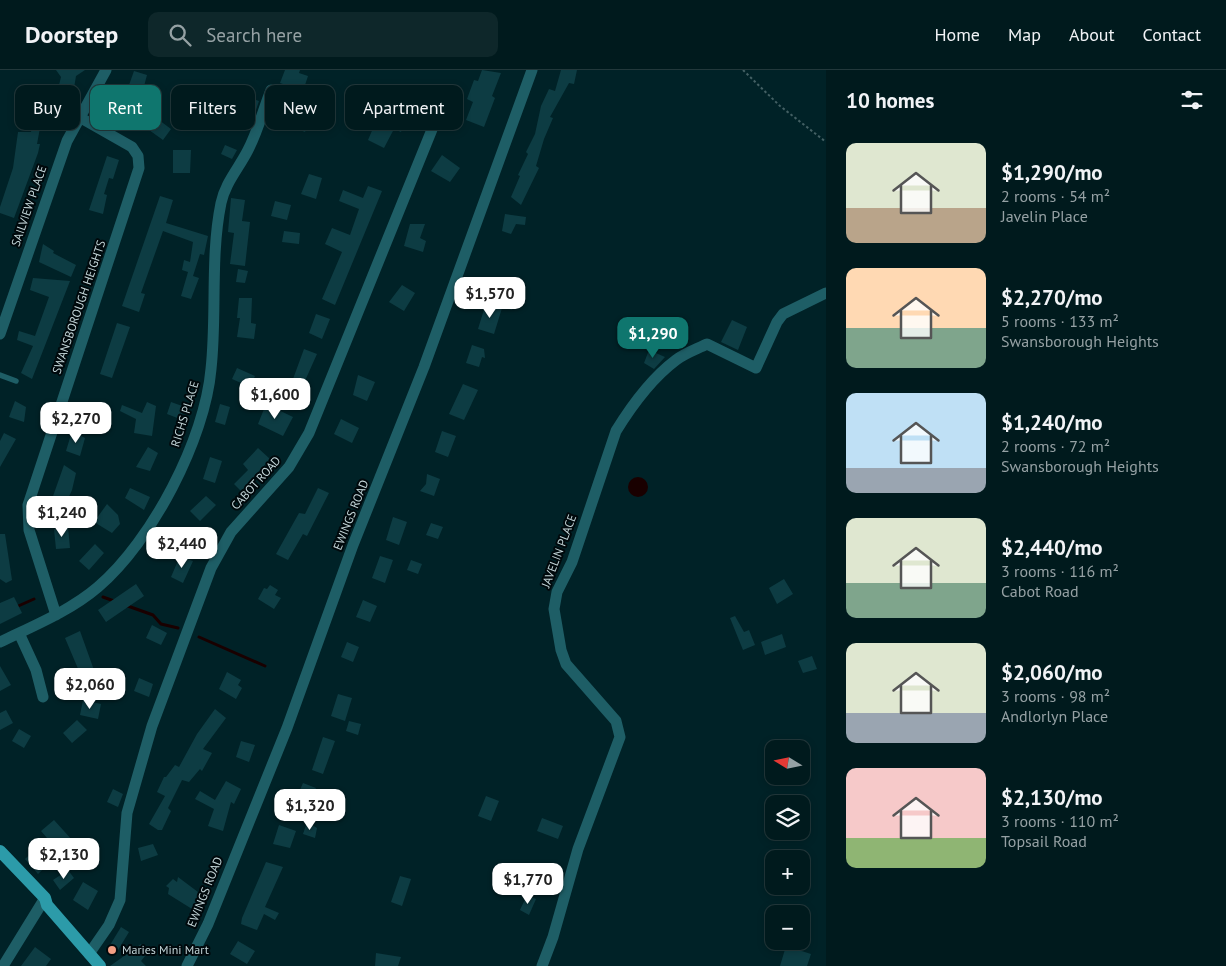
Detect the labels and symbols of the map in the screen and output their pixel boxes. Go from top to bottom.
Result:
street label: SAILVIEW PLACE [8,163,49,248]
street label: SWANSBOROUGH HEIGHTS [49,238,108,376]
pin: $1,570 [449,276,531,319]
pin: $1,290 [612,316,694,359]
pin: $1,600 [234,378,316,420]
street label: RICHS PLACE [167,379,202,449]
pin: $2,270 [35,402,117,444]
street label: CABOT ROAD [228,453,284,513]
street label: EWINGS ROAD [330,477,371,552]
pin: $1,240 [21,496,103,538]
street label: JAVELIN PLACE [537,512,579,590]
pin: $2,440 [141,526,223,569]
pin: $2,060 [49,668,131,710]
north arrow [765,740,810,785]
pin: $1,320 [269,788,351,831]
pin: $2,130 [23,838,105,880]
street label: EWINGS ROAD [184,854,225,929]
pin: $1,770 [487,862,569,905]
place label: Maries Mini Mart [122,942,209,957]
marker: Maries Mini Mart [106,944,118,956]

